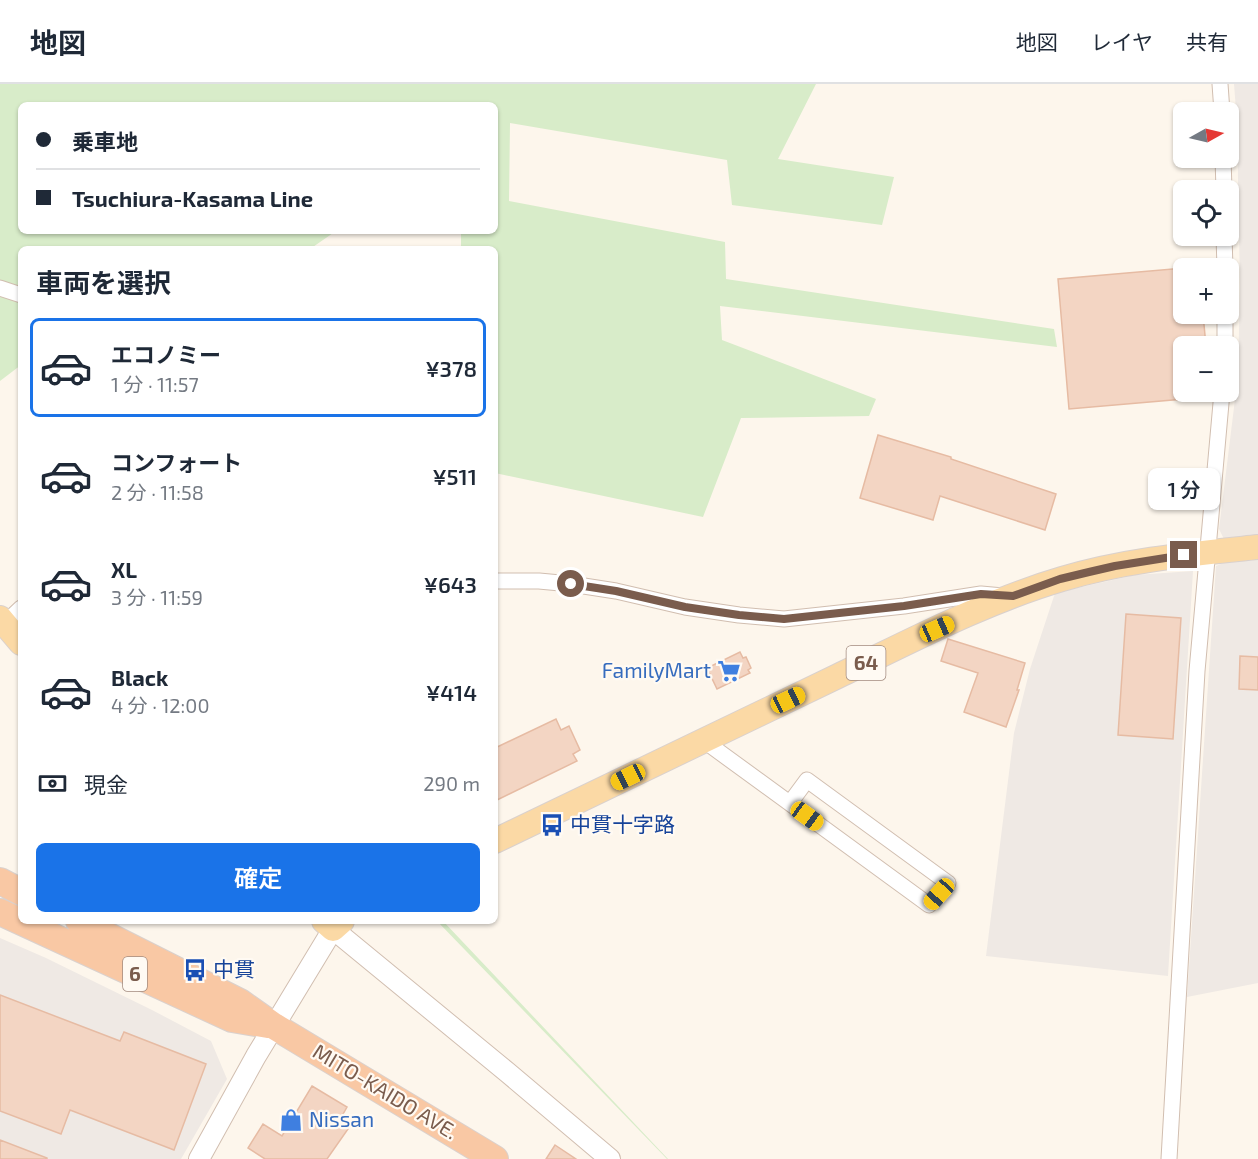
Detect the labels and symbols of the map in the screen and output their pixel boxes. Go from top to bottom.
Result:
north arrow [1173,102,1239,168]
callout: 1 分 [1148,468,1220,510]
route end [1170,541,1197,568]
route start [557,570,584,597]
car [917,613,957,645]
road number: 64 [846,646,886,680]
place label: FamilyMart [602,657,711,682]
supermarket icon: FamilyMart [716,658,742,684]
car [768,684,808,716]
car [608,761,648,793]
car [787,798,827,834]
place label: 中貫十字路 [570,811,675,836]
bus stop icon: 中貫十字路 [539,812,565,838]
car [920,875,958,913]
place label: 中貫 [213,956,255,981]
road number: 6 [123,957,147,991]
bus stop icon: 中貫 [182,957,208,983]
street label: MITO-KAIDO AVE. [309,1038,463,1144]
place label: Nissan [309,1106,374,1131]
shop icon: Nissan [278,1107,304,1133]

